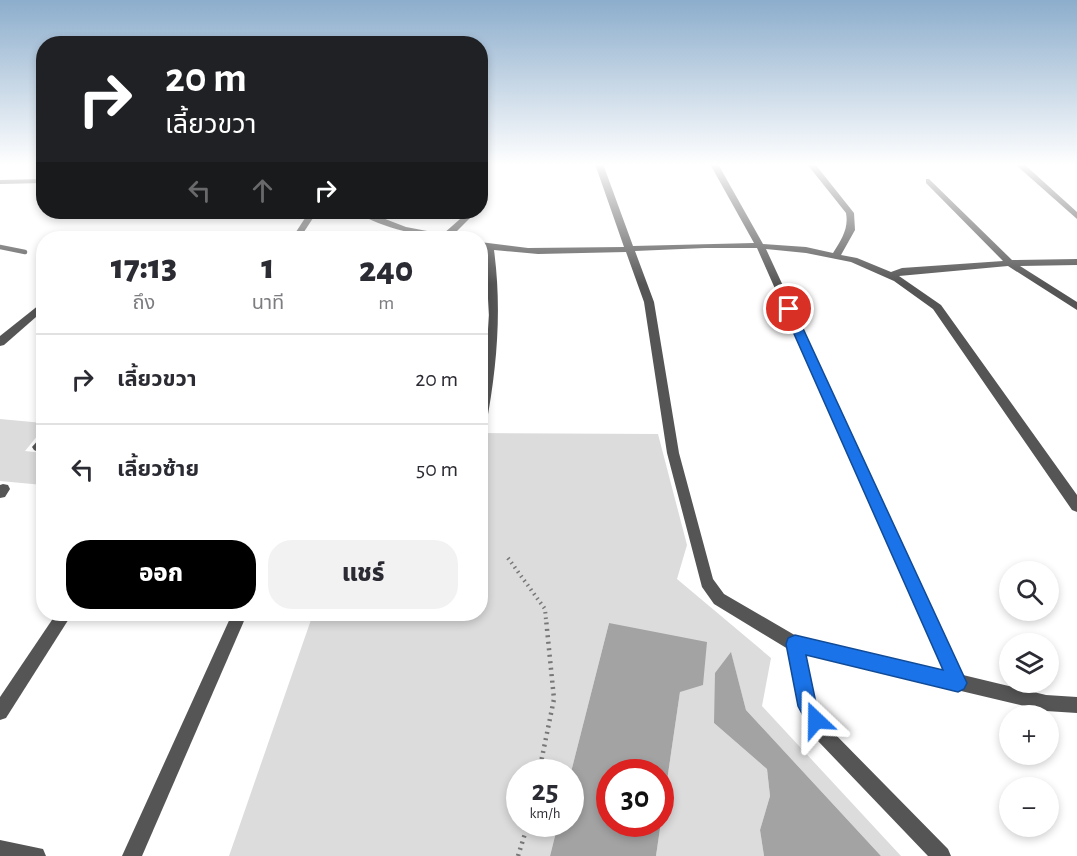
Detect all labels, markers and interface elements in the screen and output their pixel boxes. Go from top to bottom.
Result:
text: 20 m [165,57,247,99]
icon: right [66,60,144,138]
text: เลี้ยวขวา [165,111,256,138]
icon: left [183,174,216,207]
icon: ahead [246,174,279,207]
icon: right [309,174,342,207]
text: 17:13 [111,249,177,285]
text: 1 [261,249,275,285]
text: 240 [359,252,413,288]
pin [763,283,814,334]
icon: arrive [772,292,805,325]
text: ถึง [132,293,155,313]
text: นาที [252,293,284,313]
text: m [378,293,394,313]
icon: right [66,363,99,396]
text: เลี้ยวขวา [117,368,197,390]
text: 20 m [415,368,458,390]
icon: left [66,453,99,486]
text: เลี้ยวซ้าย [117,458,199,480]
text: 50 m [416,458,458,480]
button: ออก [66,540,256,609]
button: แชร์ [268,540,458,609]
map controls [999,561,1059,837]
button: search [999,561,1059,621]
button: layers [999,633,1059,693]
position arrow [784,688,848,752]
button: + [999,705,1059,765]
speed limit sign: 30 [596,759,674,837]
text: 25 [531,776,559,806]
button: − [999,777,1059,837]
text: km/h [530,806,560,821]

